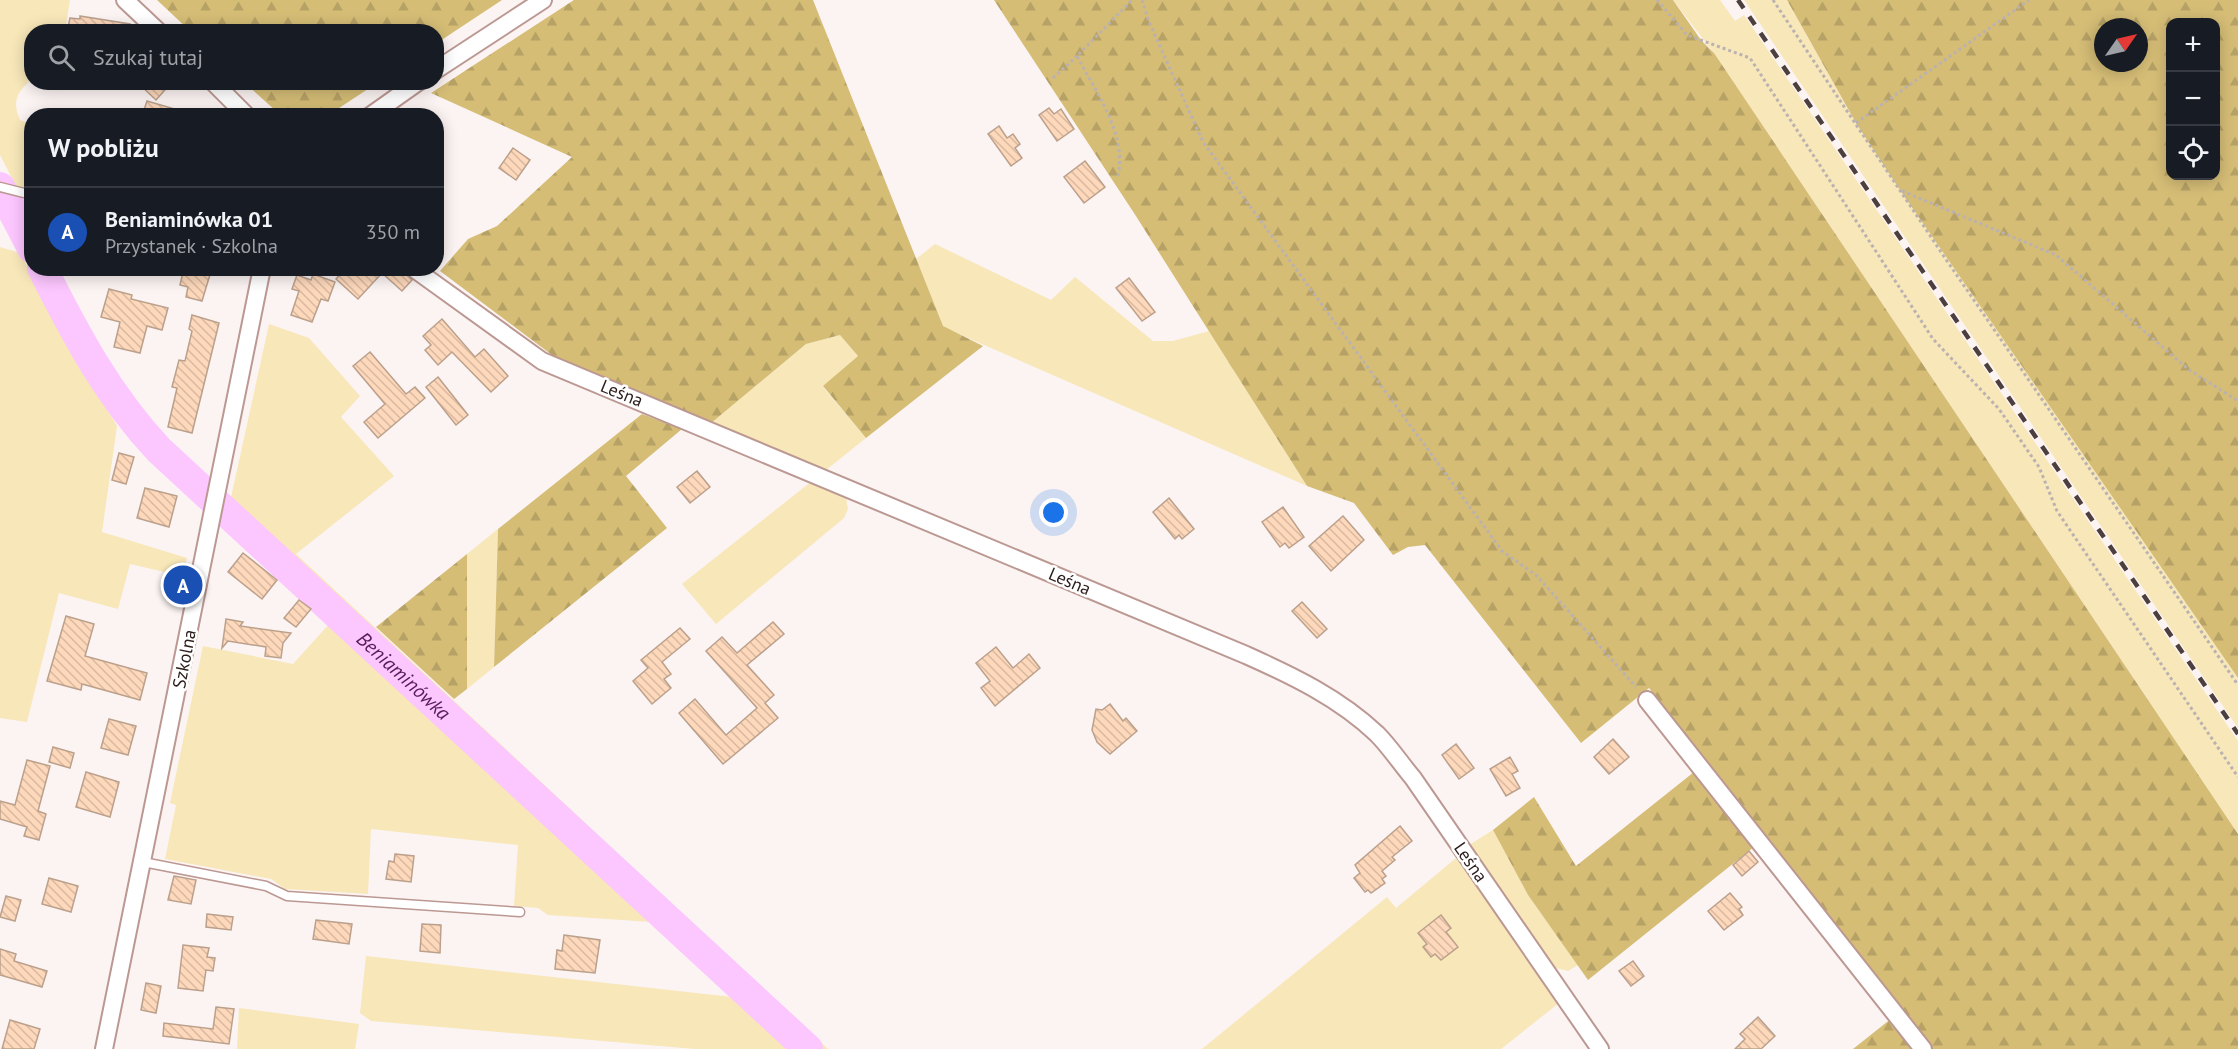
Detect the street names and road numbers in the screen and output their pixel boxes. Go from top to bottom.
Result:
street label: Leśna [597,374,647,412]
street label: Leśna [1045,562,1095,600]
street label: Szkolna [167,628,201,690]
street label: Leśna [1449,837,1493,887]

